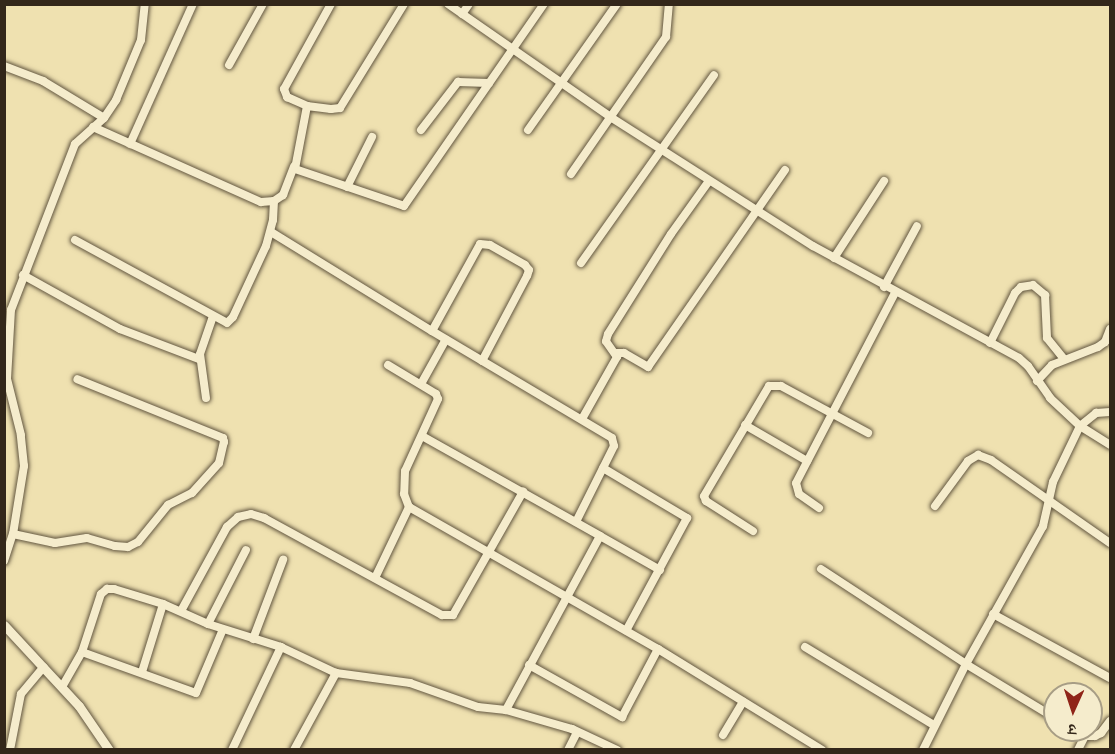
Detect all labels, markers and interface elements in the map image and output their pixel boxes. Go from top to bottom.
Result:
north arrow [1043,682,1103,742]
text: उ [1068,717,1077,739]

